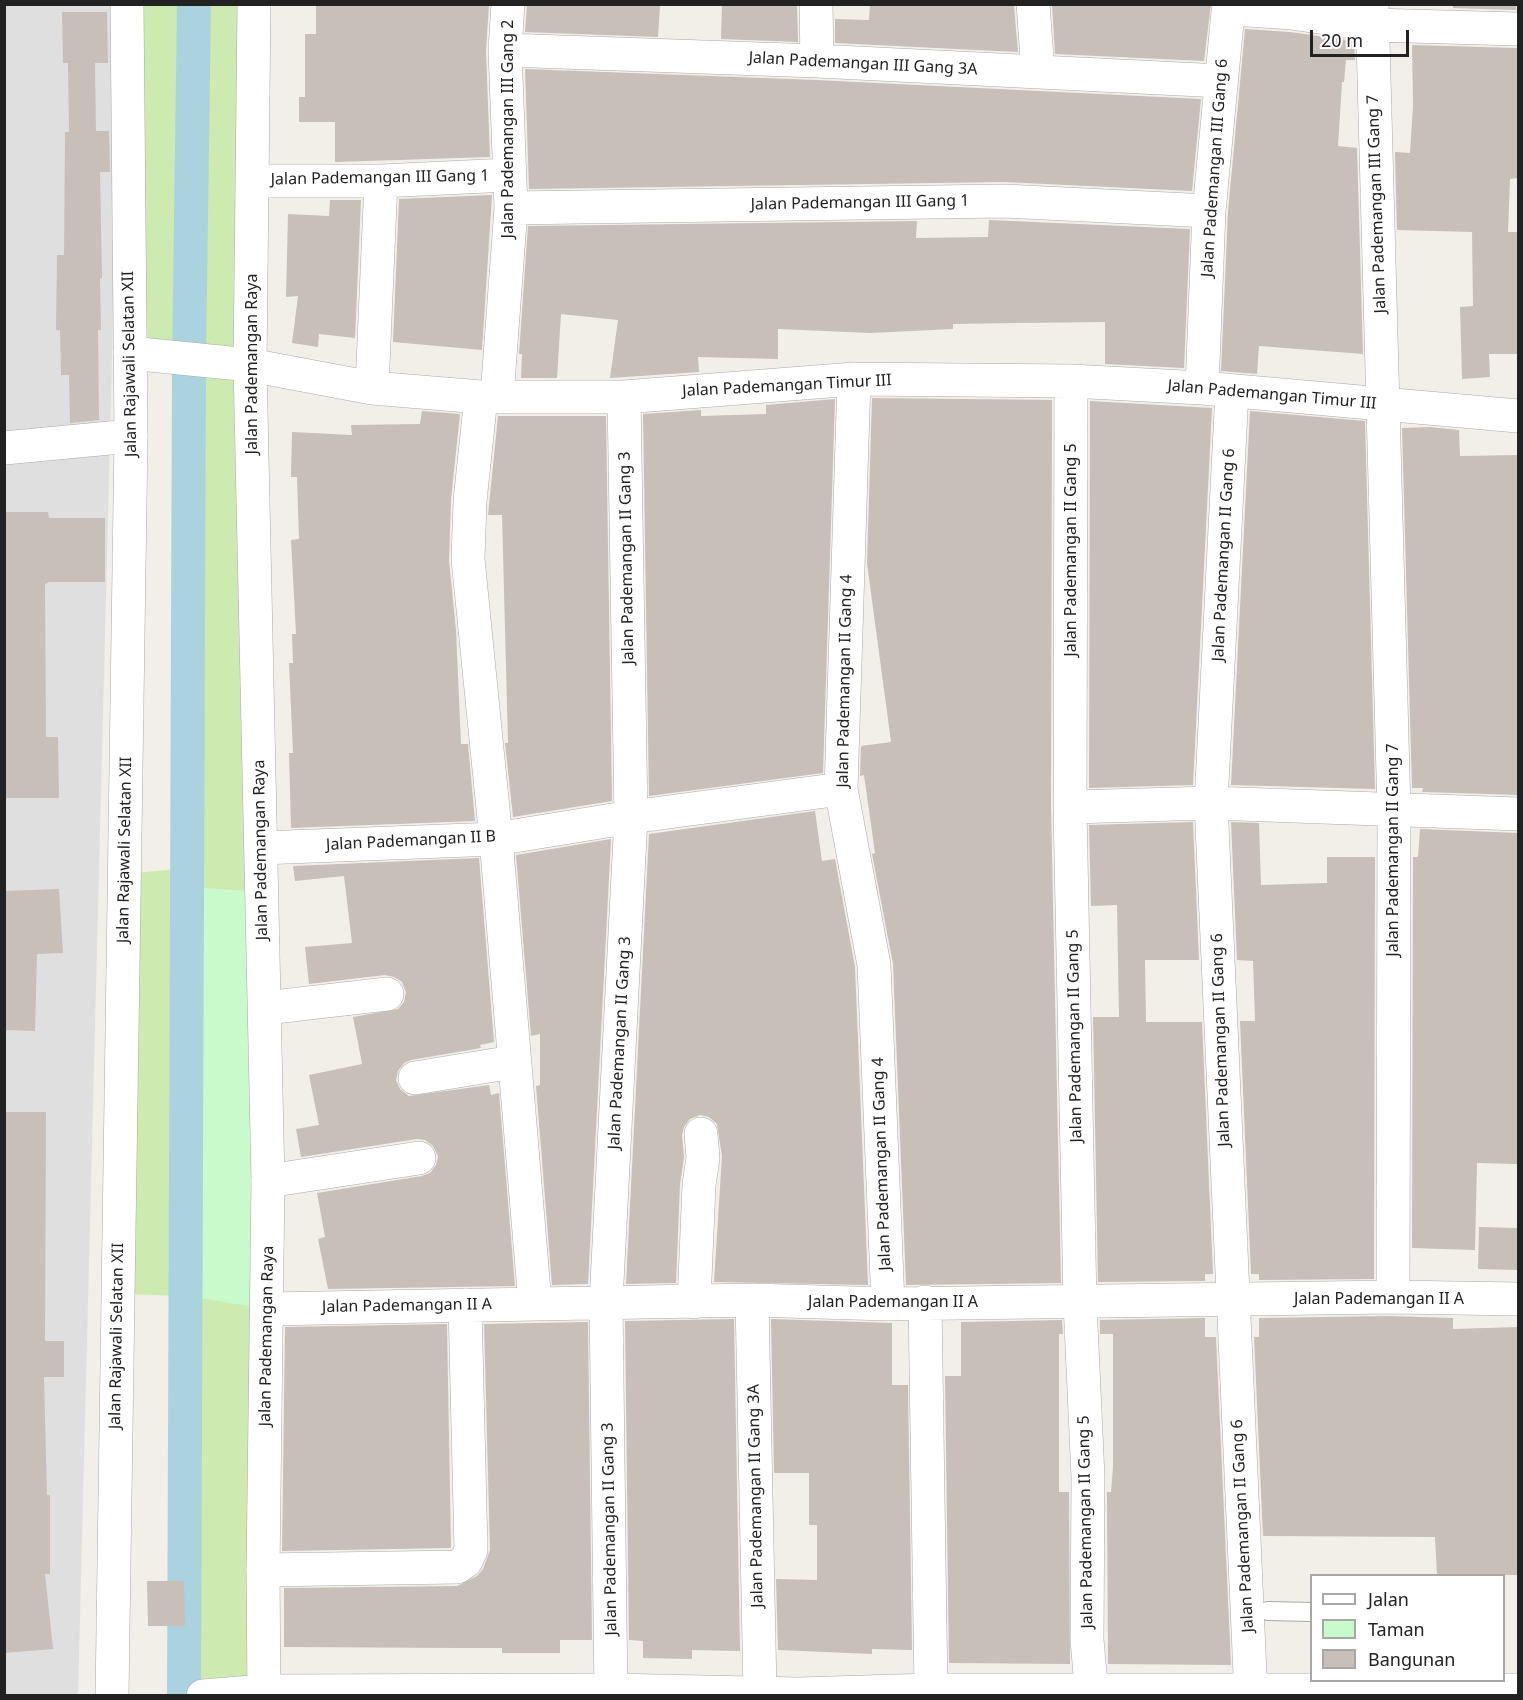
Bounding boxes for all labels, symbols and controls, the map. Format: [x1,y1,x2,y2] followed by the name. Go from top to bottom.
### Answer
[1313,18,1412,56] scale bar
[498,20,518,238] street label: Jalan Pademangan III Gang 2
[1321,28,1363,52] text: 20 m
[748,48,978,80] street label: Jalan Pademangan III Gang 3A
[1198,58,1232,278] street label: Jalan Pademangan III Gang 6
[1364,94,1390,314] street label: Jalan Pademangan III Gang 7
[270,166,490,190] street label: Jalan Pademangan III Gang 1
[750,191,970,215] street label: Jalan Pademangan III Gang 1
[119,271,141,457] street label: Jalan Rajawali Selatan XII
[242,274,262,454] street label: Jalan Pademangan Raya
[682,371,892,401] street label: Jalan Pademangan Timur III
[1167,376,1377,414] street label: Jalan Pademangan Timur III
[1061,443,1081,657] street label: Jalan Pademangan II Gang 5
[1209,448,1239,662] street label: Jalan Pademangan II Gang 6
[616,451,638,665] street label: Jalan Pademangan II Gang 3
[834,574,856,788] street label: Jalan Pademangan II Gang 4
[1383,743,1403,957] street label: Jalan Pademangan II Gang 7
[114,757,136,943] street label: Jalan Rajawali Selatan XII
[250,759,272,941] street label: Jalan Pademangan Raya
[326,827,496,855] street label: Jalan Pademangan II B
[1064,929,1086,1143] street label: Jalan Pademangan II Gang 5
[1208,933,1234,1147] street label: Jalan Pademangan II Gang 6
[605,936,635,1150] street label: Jalan Pademangan II Gang 3
[869,1057,895,1271] street label: Jalan Pademangan II Gang 4
[106,1243,128,1429] street label: Jalan Rajawali Selatan XII
[256,1245,278,1427] street label: Jalan Pademangan Raya
[1294,1289,1464,1309] street label: Jalan Pademangan II A
[808,1292,978,1312] street label: Jalan Pademangan II A
[322,1295,492,1317] street label: Jalan Pademangan II A
[744,1384,768,1608] street label: Jalan Pademangan II Gang 3A
[1075,1415,1097,1629] street label: Jalan Pademangan II Gang 5
[1228,1419,1258,1633] street label: Jalan Pademangan II Gang 6
[599,1422,621,1636] street label: Jalan Pademangan II Gang 3
[1310,1574,1505,1682] legend
[1368,1587,1409,1611] text: Jalan
[1368,1617,1425,1641] text: Taman
[1368,1647,1455,1671] text: Bangunan

